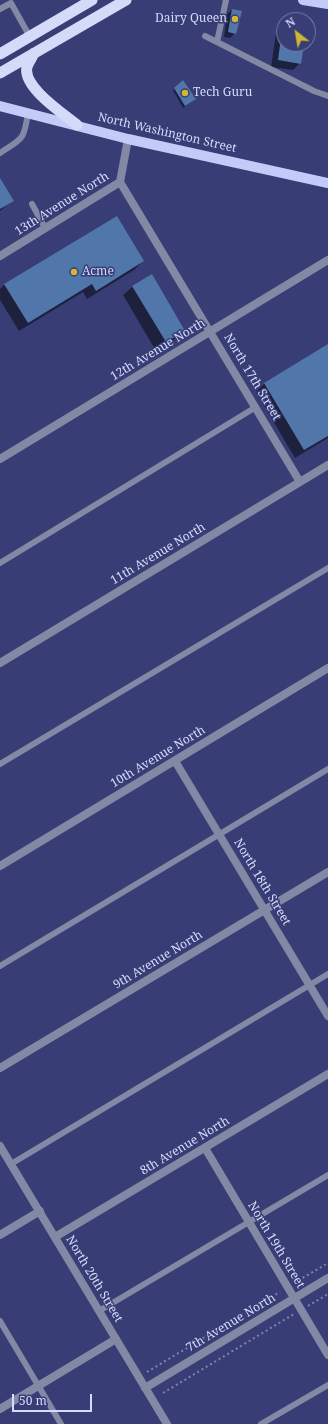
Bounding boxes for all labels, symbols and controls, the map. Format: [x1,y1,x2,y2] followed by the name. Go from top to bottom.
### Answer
[155,12,227,26] place label: Dairy Queen
[276,12,316,52] north arrow
[282,13,298,31] text: N
[230,14,240,24] marker: Dairy Queen
[193,86,252,100] place label: Tech Guru
[180,88,190,98] marker: Tech Guru
[96,110,238,156] street label: North Washington Street
[12,169,112,239] street label: 13th Avenue North
[82,265,114,279] place label: Acme
[69,267,79,277] marker: Acme
[108,316,208,384] street label: 12th Avenue North
[220,331,284,423] street label: North 17th Street
[108,520,208,588] street label: 11th Avenue North
[108,723,208,791] street label: 10th Avenue North
[230,836,294,928] street label: North 18th Street
[111,928,205,992] street label: 9th Avenue North
[138,1114,232,1178] street label: 8th Avenue North
[244,1199,308,1291] street label: North 19th Street
[62,1233,126,1325] street label: North 20th Street
[184,1291,278,1355] street label: 7th Avenue North
[14,1386,94,1412] scale bar
[19,1392,47,1409] text: 50 m

